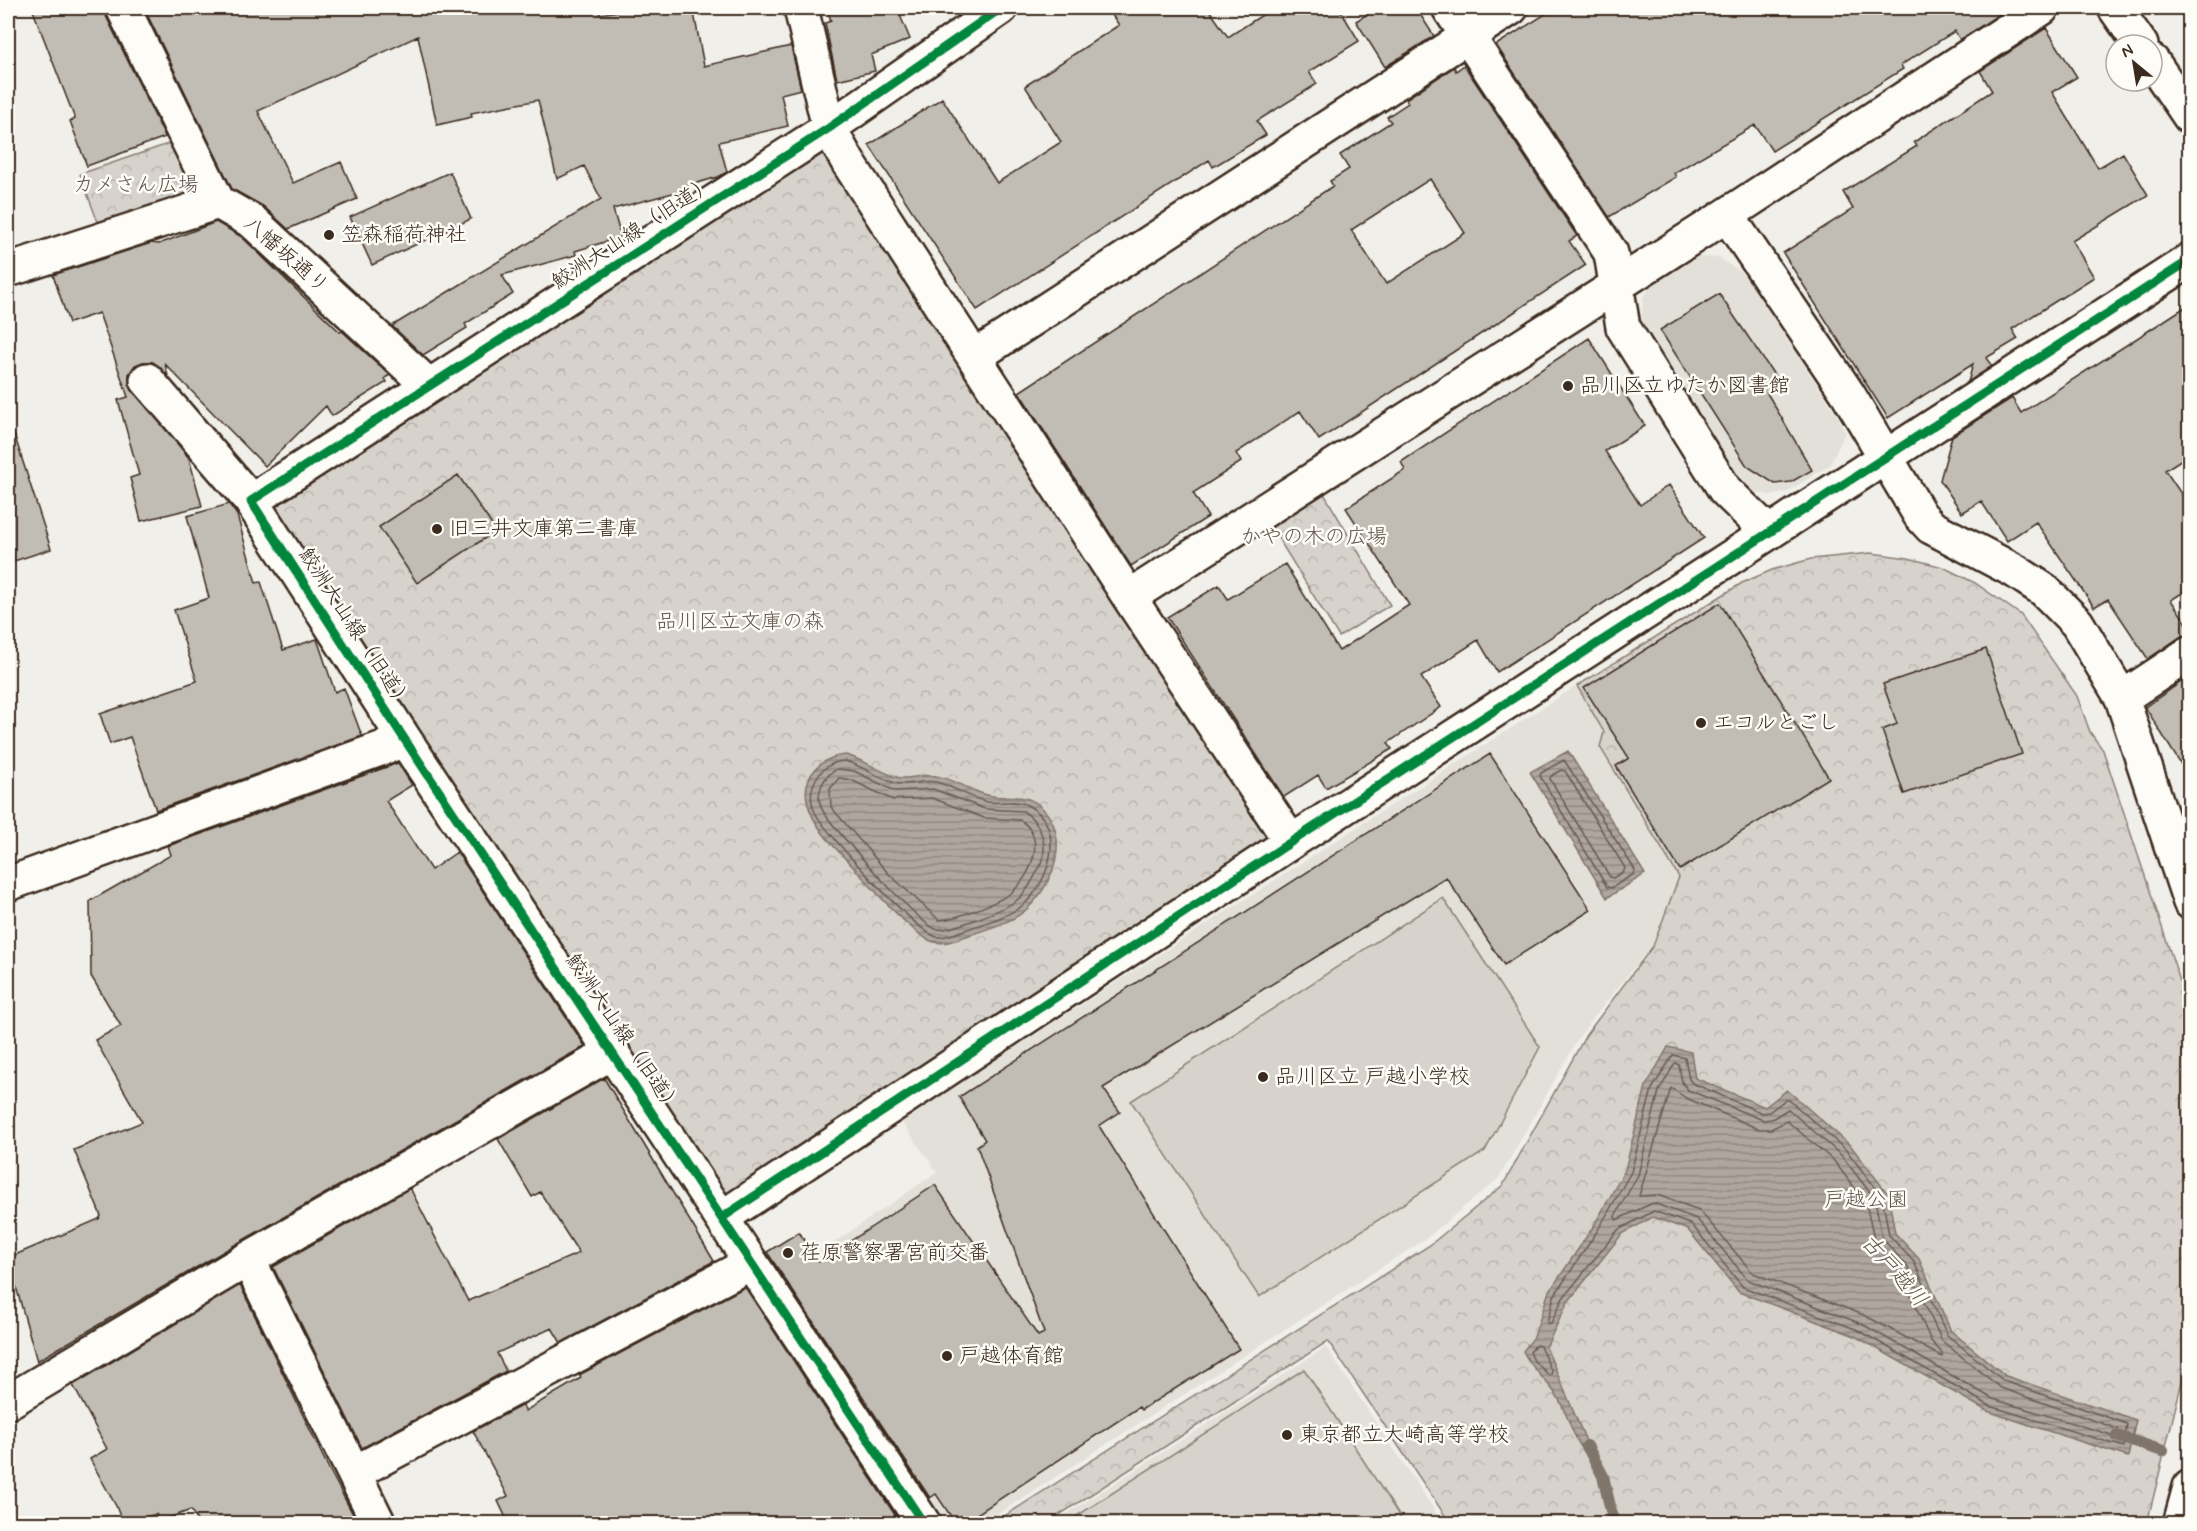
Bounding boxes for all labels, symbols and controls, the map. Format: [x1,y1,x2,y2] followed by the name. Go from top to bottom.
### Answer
[2104,33,2164,93] north arrow
[2117,40,2137,63] text: N
[546,170,720,296] street label: 鮫洲大山線（旧道）
[73,171,199,199] park label: カメさん広場
[237,210,335,300] street label: 八幡坂通り
[341,221,467,249] place label: 笠森稲荷神社
[322,228,336,242] marker: 笠森稲荷神社
[1580,372,1790,400] place label: 品川区立ゆたか図書館
[1561,379,1575,393] marker: 品川区立ゆたか図書館
[449,515,638,543] place label: 旧三井文庫第二書庫
[430,522,444,536] marker: 旧三井文庫第二書庫
[1241,523,1388,551] park label: かやの木の広場
[292,542,418,716] street label: 鮫洲大山線（旧道）
[656,608,824,636] park label: 品川区立文庫の森
[1713,709,1839,737] place label: エコルとごし
[1694,716,1708,730] marker: エコルとごし
[559,948,687,1120] street label: 鮫洲大山線（旧道）
[1275,1063,1470,1091] place label: 品川区立 戸越小学校
[1256,1070,1270,1084] marker: 品川区立 戸越小学校
[1824,1186,1908,1214] park label: 戸越公園
[1855,1229,1933,1313] water label: 古戸越川
[800,1239,989,1267] place label: 荏原警察署宮前交番
[781,1246,795,1260] marker: 荏原警察署宮前交番
[959,1342,1064,1370] place label: 戸越体育館
[940,1349,954,1363] marker: 戸越体育館
[1299,1421,1509,1449] place label: 東京都立大崎高等学校
[1280,1428,1294,1442] marker: 東京都立大崎高等学校

